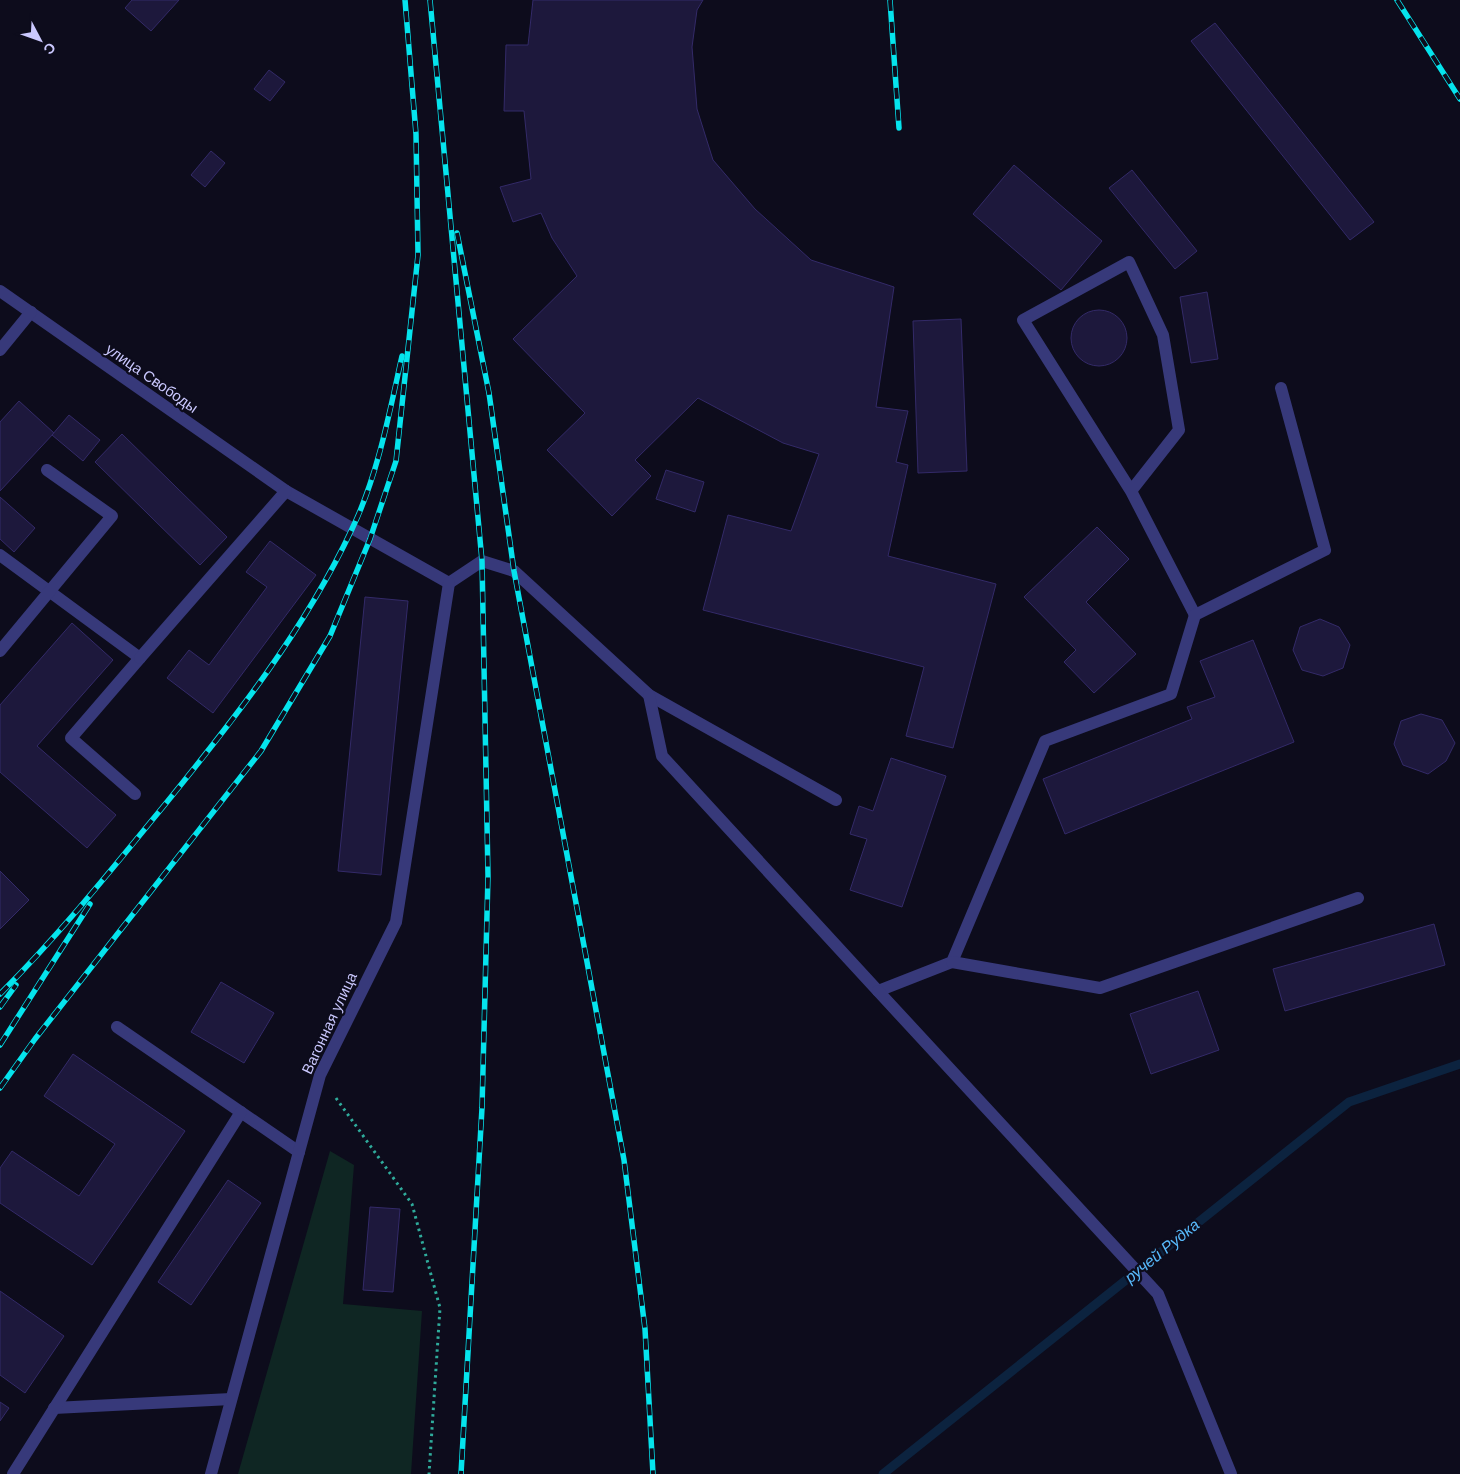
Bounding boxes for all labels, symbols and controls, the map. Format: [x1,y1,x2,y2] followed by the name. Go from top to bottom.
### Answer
[15,15,65,65] north arrow
[40,39,59,58] text: С
[103,340,201,416] street label: улица Свободы
[298,969,360,1077] street label: Вагонная улица
[1121,1216,1203,1287] water label: ручей Рудка

